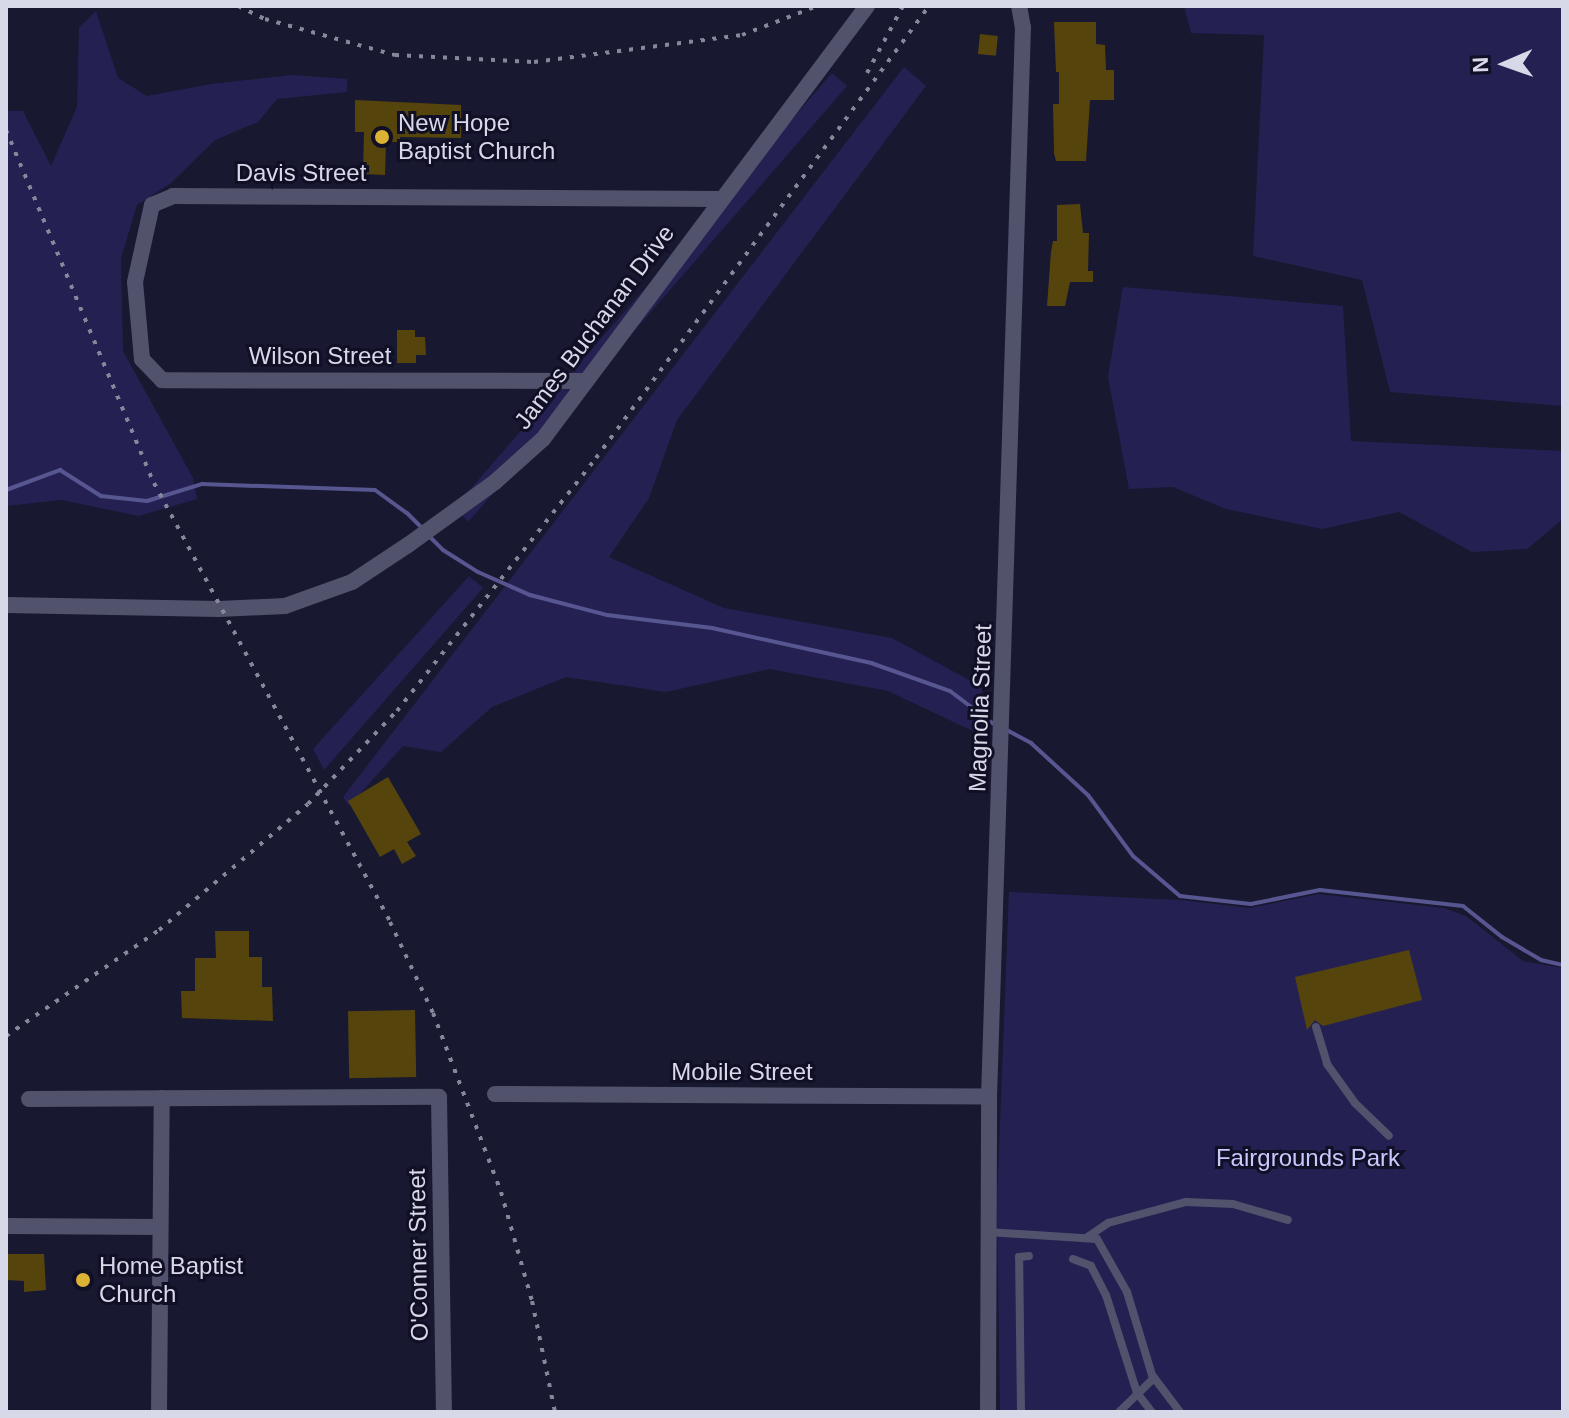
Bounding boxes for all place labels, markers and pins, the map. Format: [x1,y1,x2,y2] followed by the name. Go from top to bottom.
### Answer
[398,109,555,165] place label: New Hope Baptist Church
[373,128,391,146] marker: New Hope Baptist Church
[99,1252,243,1308] place label: Home Baptist Church
[74,1271,92,1289] marker: Home Baptist Church

